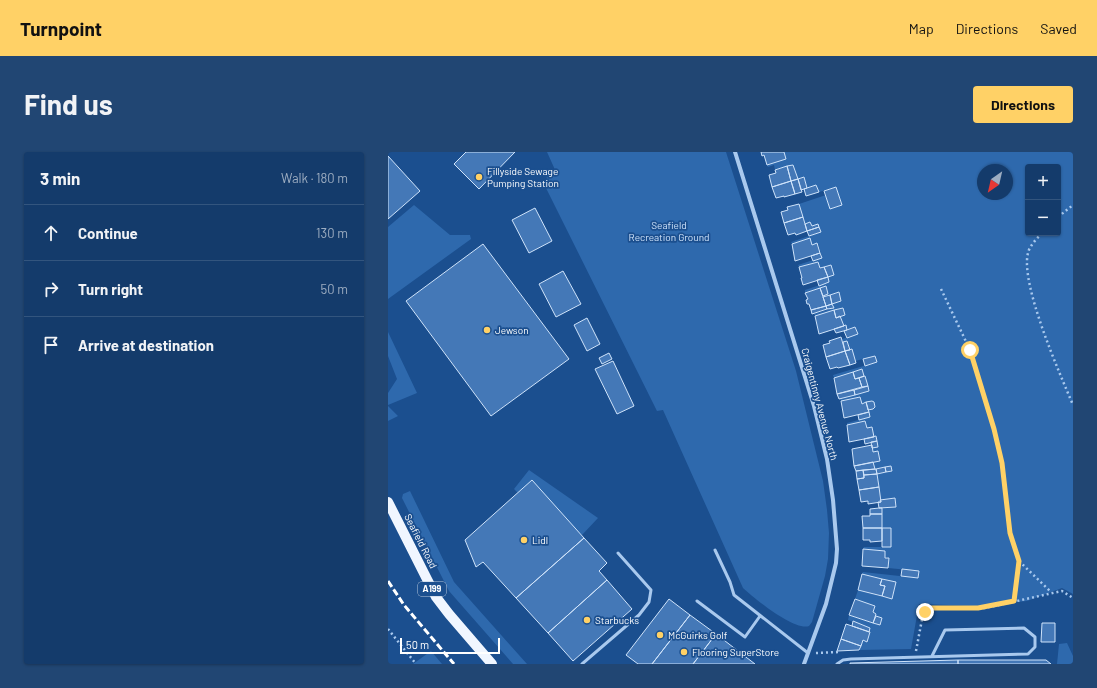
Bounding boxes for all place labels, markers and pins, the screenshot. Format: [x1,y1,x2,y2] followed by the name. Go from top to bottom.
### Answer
[487,165,559,189] place label: Fillyside Sewage Pumping Station
[474,172,484,182] marker: Fillyside Sewage Pumping Station
[495,324,529,336] place label: Jewson
[482,325,492,335] marker: Jewson
[532,534,548,546] place label: Lidl
[519,535,529,545] marker: Lidl
[595,614,639,626] place label: Starbucks
[582,615,592,625] marker: Starbucks
[668,629,728,641] place label: McGuirks Golf
[655,630,665,640] marker: McGuirks Golf
[692,646,779,658] place label: Flooring SuperStore
[679,647,689,657] marker: Flooring SuperStore

